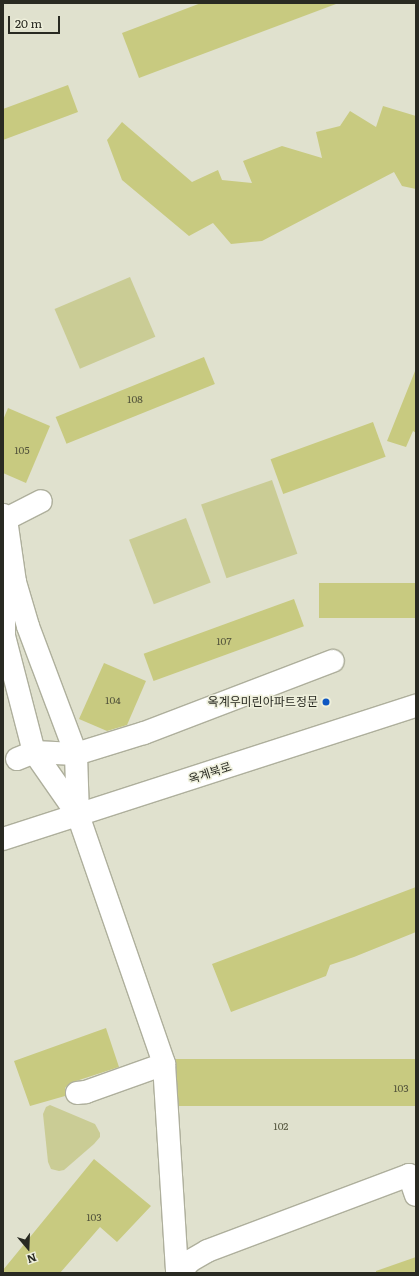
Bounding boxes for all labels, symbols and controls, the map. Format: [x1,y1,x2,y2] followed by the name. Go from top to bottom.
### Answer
[10,8,62,34] scale bar
[15,14,42,32] text: 20 m
[127,393,143,405] house number: 108
[15,444,29,456] house number: 105
[217,635,231,647] house number: 107
[105,694,121,706] house number: 104
[208,695,318,709] place label: 옥계우미린아파트정문
[321,697,331,707] marker: 옥계우미린아파트정문
[187,759,233,787] street label: 옥계북로
[393,1082,409,1094] house number: 103
[274,1120,288,1132] house number: 102
[86,1211,102,1223] house number: 103
[8,1228,48,1268] north arrow
[25,1250,39,1268] text: N

